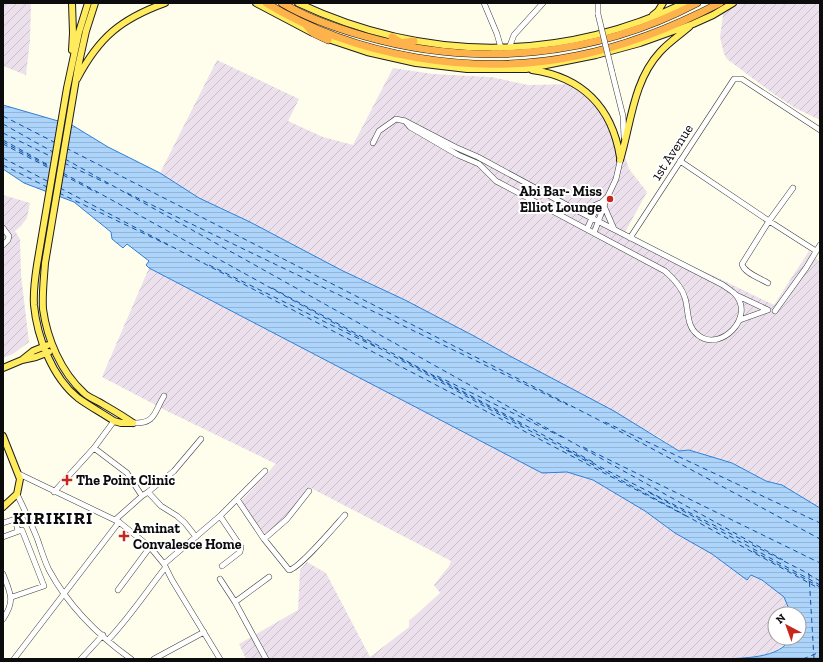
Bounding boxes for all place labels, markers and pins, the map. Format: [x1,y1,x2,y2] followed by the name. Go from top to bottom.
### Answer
[519,183,603,216] place label: Abi Bar- Miss Elliot Lounge
[605,194,615,204] marker: Abi Bar- Miss Elliot Lounge
[76,472,175,489] place label: The Point Clinic
[61,474,73,486] marker: The Point Clinic
[133,520,242,553] place label: Aminat Convalesce Home
[118,530,130,542] marker: Aminat Convalesce Home

